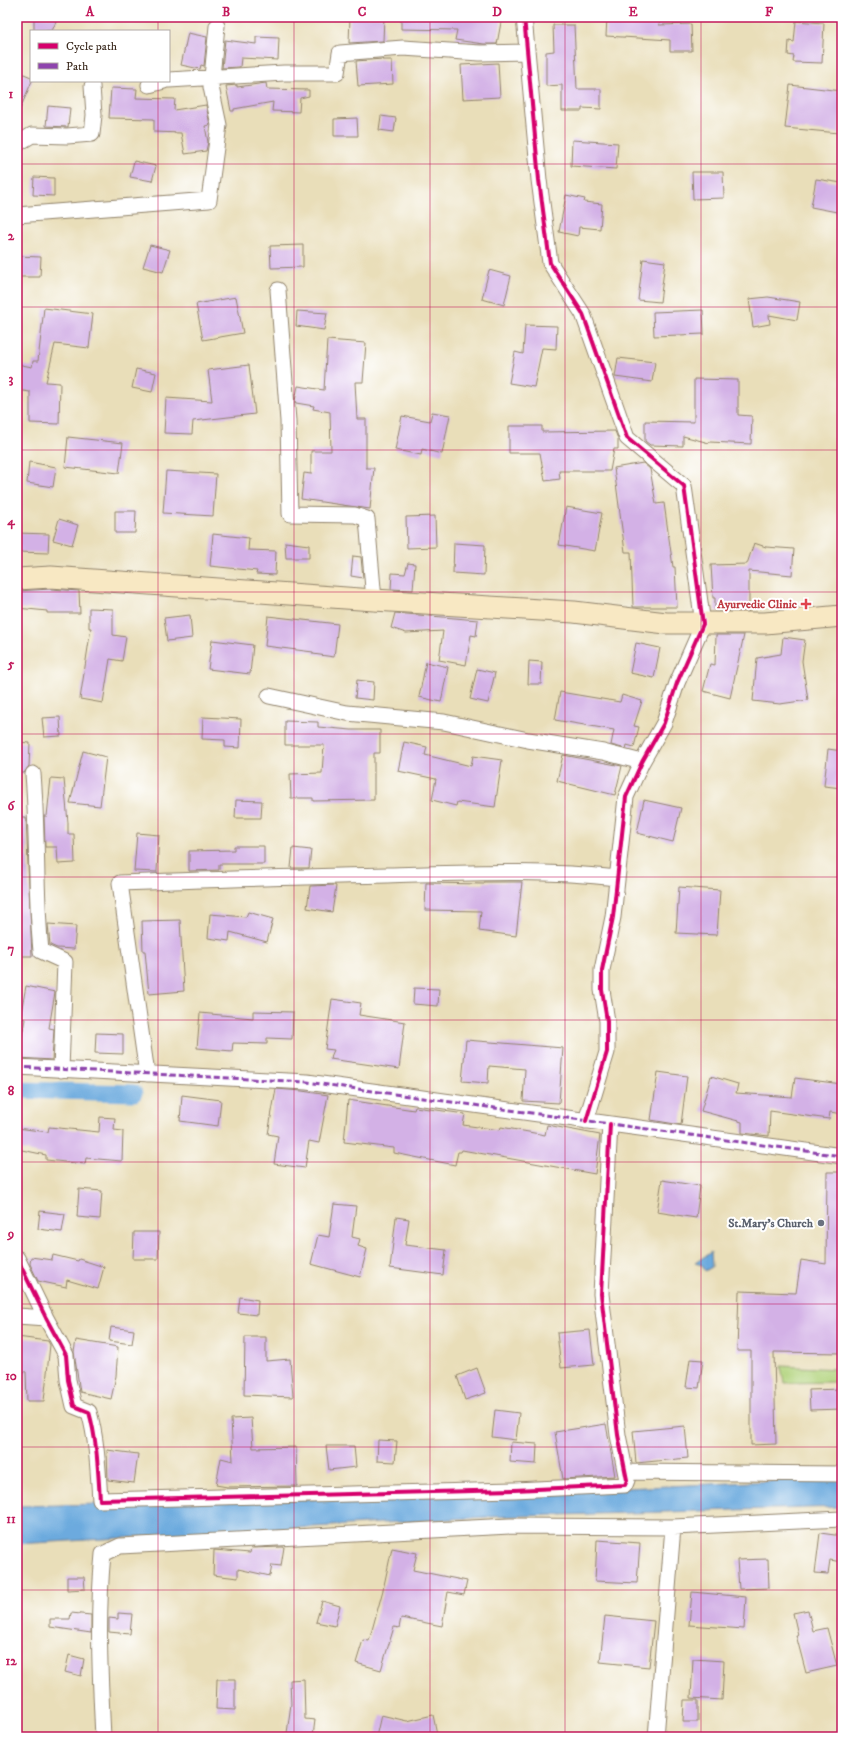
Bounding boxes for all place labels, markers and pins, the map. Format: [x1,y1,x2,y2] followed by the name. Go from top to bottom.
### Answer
[716,597,798,612] place label: Ayurvedic Clinic
[800,598,812,610] marker: Ayurvedic Clinic
[728,1216,814,1231] place label: St.Mary's Church
[816,1218,826,1228] marker: St.Mary's Church

